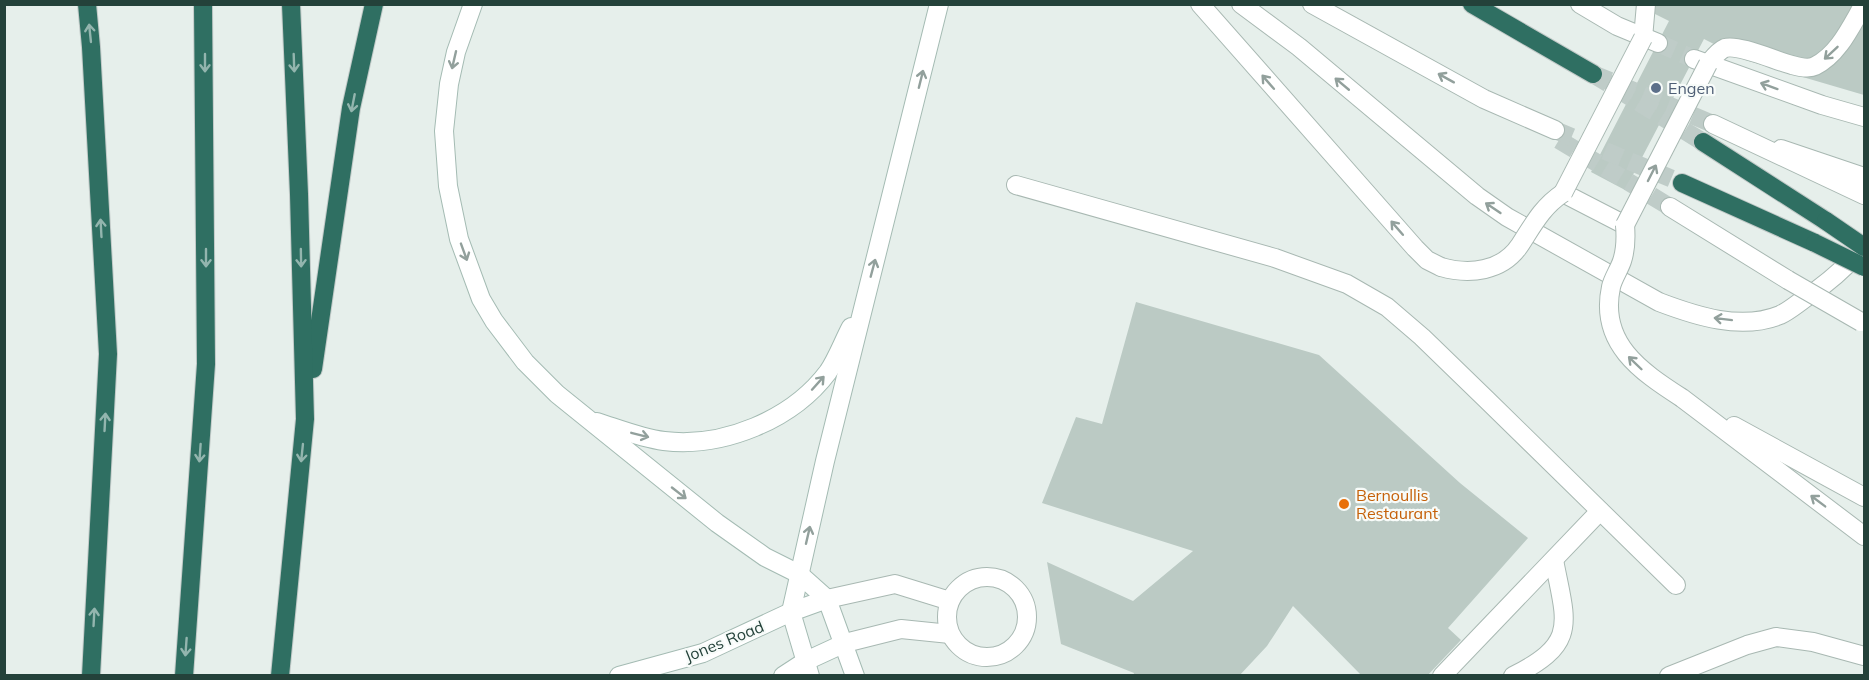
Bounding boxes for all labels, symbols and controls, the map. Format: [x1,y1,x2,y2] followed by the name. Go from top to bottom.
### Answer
[84,24,95,43] one-way arrow
[1824,46,1839,60] one-way arrow
[448,50,460,69] one-way arrow
[199,52,210,72] one-way arrow
[288,52,299,72] one-way arrow
[916,69,928,88] one-way arrow
[1438,72,1455,84] one-way arrow
[1261,75,1275,90] one-way arrow
[1335,77,1350,91] one-way arrow
[1668,78,1715,98] place label: Engen
[1760,79,1779,90] one-way arrow
[1649,81,1663,95] marker: Engen
[347,92,358,112] one-way arrow
[1647,164,1659,182] one-way arrow
[1485,202,1502,214] one-way arrow
[96,218,107,238] one-way arrow
[1390,221,1404,236] one-way arrow
[459,242,470,261] one-way arrow
[200,247,212,267] one-way arrow
[295,247,307,267] one-way arrow
[868,258,880,277] one-way arrow
[1714,314,1734,325] one-way arrow
[1628,356,1643,370] one-way arrow
[811,376,825,391] one-way arrow
[99,413,110,433] one-way arrow
[630,430,649,442] one-way arrow
[194,442,205,462] one-way arrow
[296,442,307,462] one-way arrow
[1356,485,1439,523] place label: Bernoullis Restaurant
[671,486,687,499] one-way arrow
[1810,495,1826,507] one-way arrow
[1337,497,1351,511] marker: Bernoullis Restaurant
[803,526,815,545] one-way arrow
[89,608,100,628] one-way arrow
[681,616,767,666] street label: Jones Road
[180,637,191,657] one-way arrow

